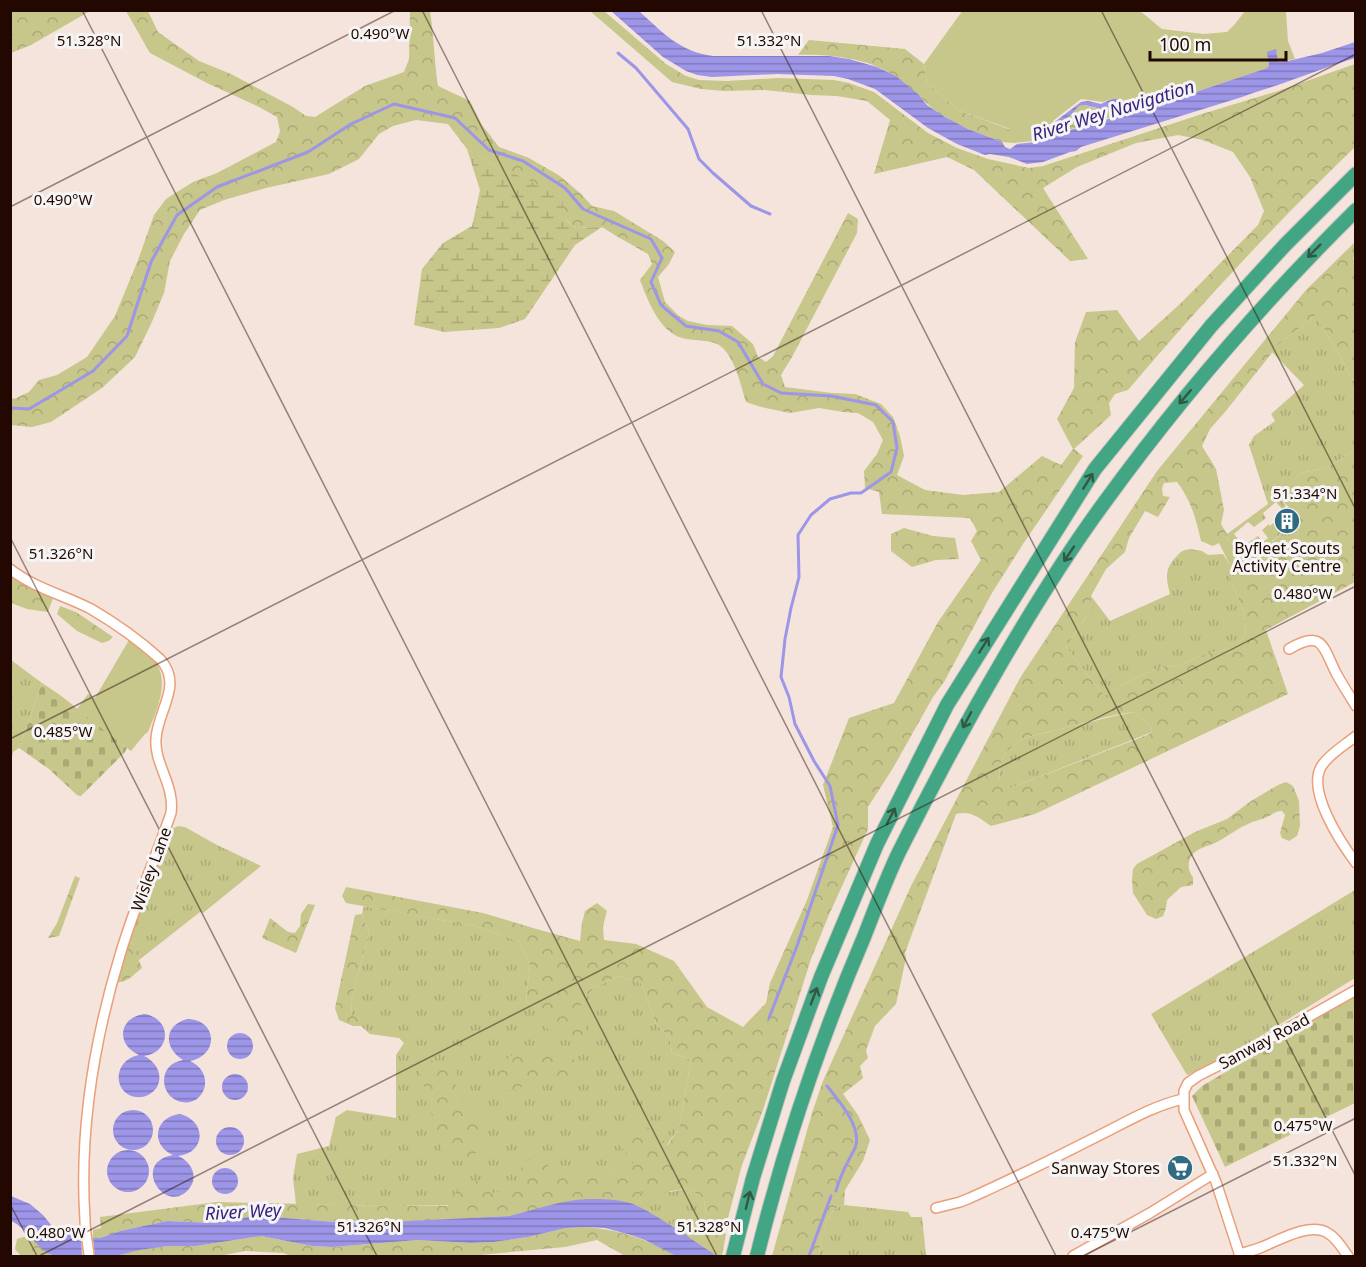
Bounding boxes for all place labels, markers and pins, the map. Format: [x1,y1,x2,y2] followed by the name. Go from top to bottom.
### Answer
[1272,506,1302,536] building icon: Byfleet Scouts Activity Centre
[1233,537,1341,577] place label: Byfleet Scouts Activity Centre
[1165,1153,1195,1183] supermarket icon: Sanway Stores
[1051,1157,1160,1179] place label: Sanway Stores

